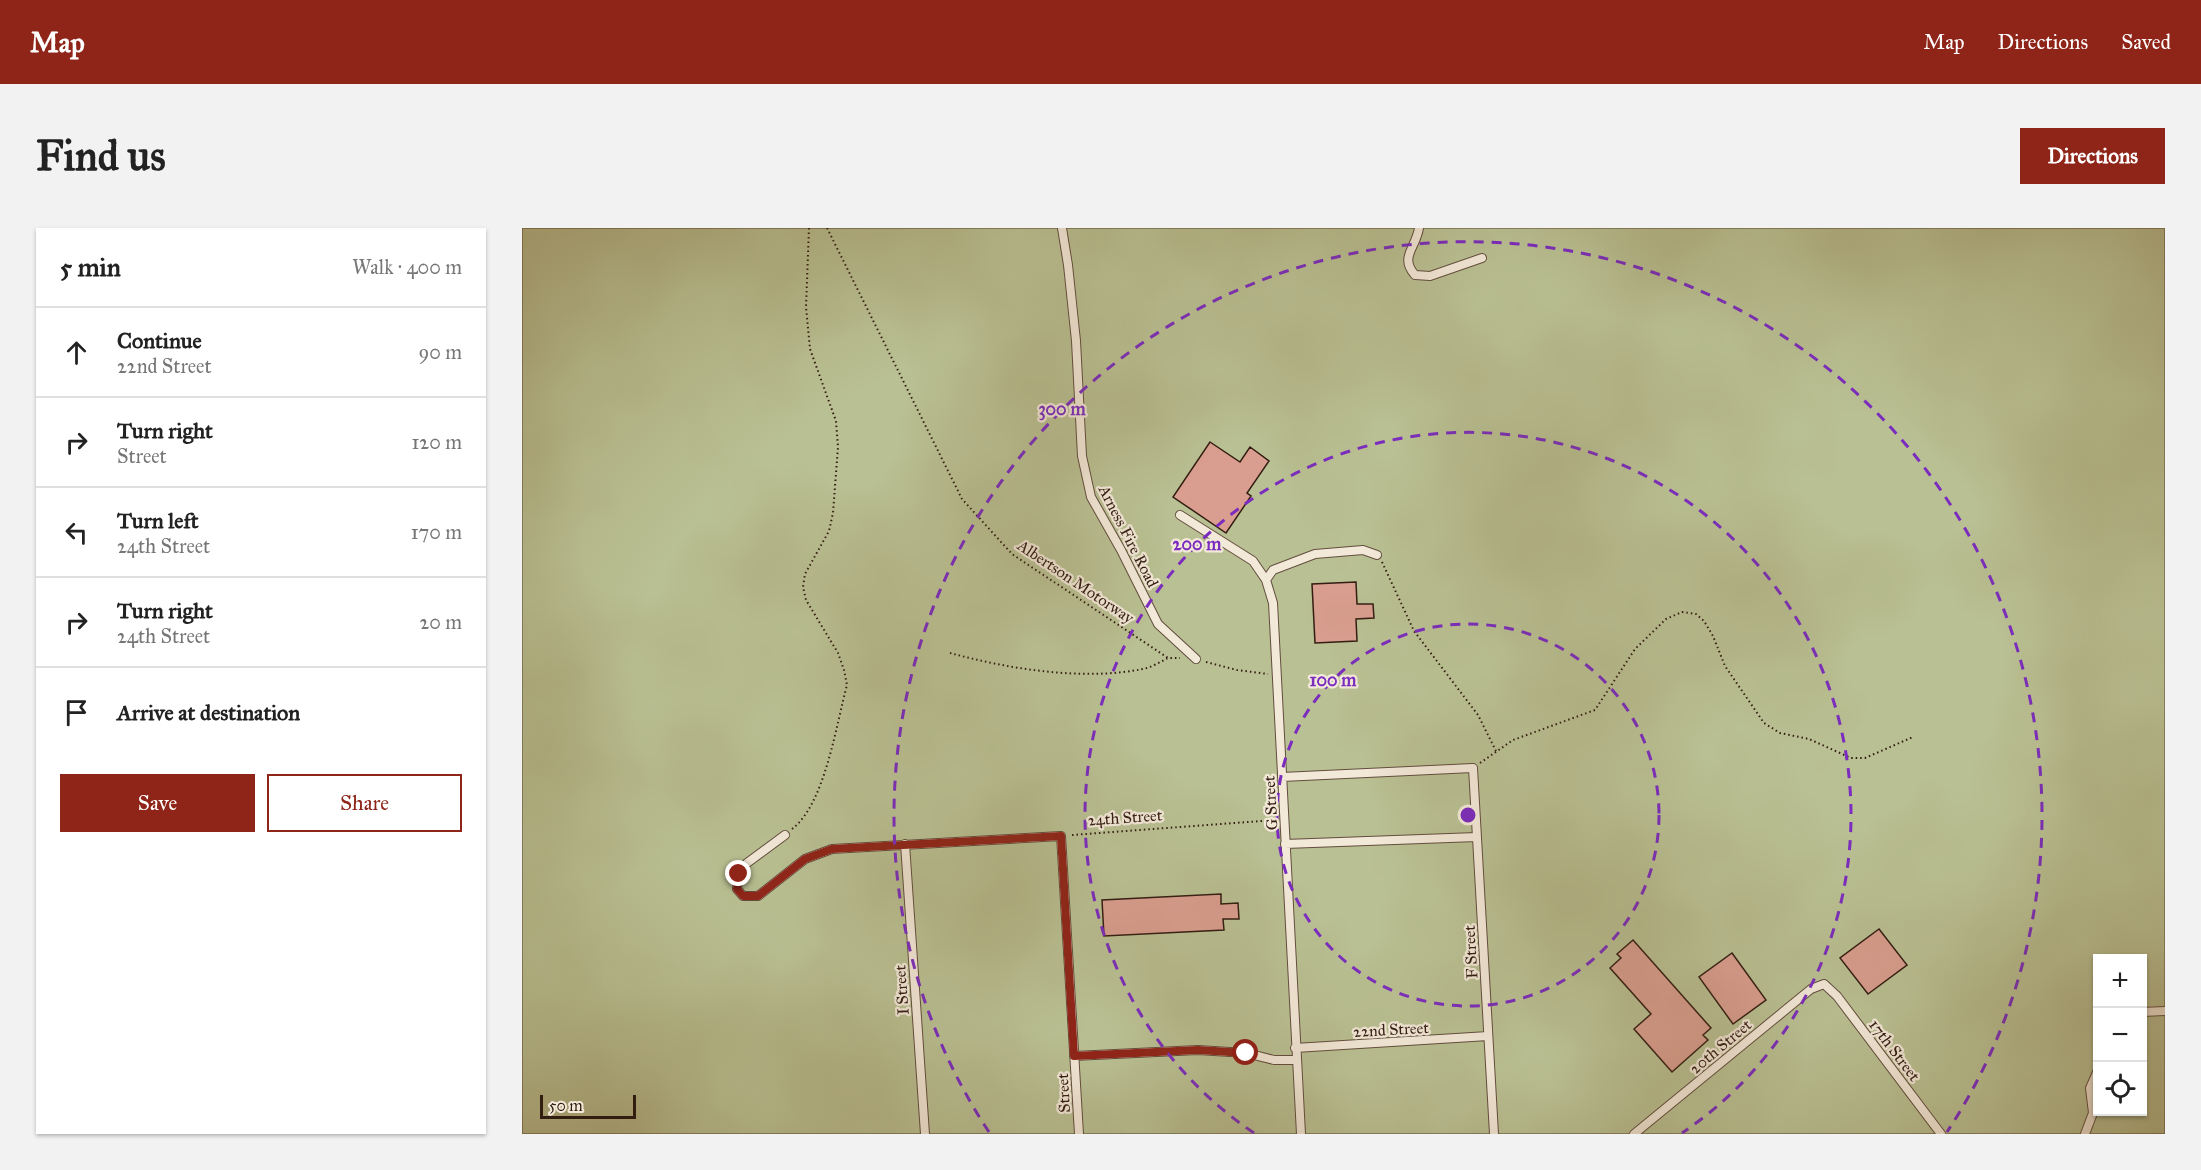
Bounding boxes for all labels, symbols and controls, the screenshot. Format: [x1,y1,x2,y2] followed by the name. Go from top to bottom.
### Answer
[30,25,85,60] text: Map
[1924,29,1965,55] text: Map
[1998,29,2088,55] text: Directions
[2121,29,2171,55] text: Saved
[2020,128,2165,184] button: Directions
[36,130,166,182] text: Find us
[60,251,121,283] text: 5 min
[352,255,462,279] text: Walk · 400 m
[117,327,202,354] text: Continue
[60,336,93,369] icon: ahead
[419,340,462,364] text: 90 m
[117,354,212,378] text: 22nd Street
[1038,398,1086,421] text: 300 m
[117,417,213,444] text: Turn right
[60,426,93,459] icon: right
[411,430,462,454] text: 120 m
[117,444,167,468] text: Street
[1094,481,1162,591] street label: Arness Fire Road
[117,507,199,534] text: Turn left
[60,516,93,549] icon: left
[411,520,462,544] text: 170 m
[1173,533,1222,555] text: 200 m
[117,534,210,558] text: 24th Street
[1013,535,1138,628] street label: Albertson Motorway
[117,597,213,624] text: Turn right
[60,606,93,639] icon: right
[419,610,462,634] text: 20 m
[117,624,210,648] text: 24th Street
[1310,669,1357,691] text: 100 m
[60,696,93,729] icon: arrive
[117,699,300,726] text: Arrive at destination
[60,774,255,832] button: Save
[267,774,462,832] button: Share
[1260,775,1281,831] street label: G Street
[1087,805,1163,830] street label: 24th Street
[1458,805,1478,825] centre of rings
[725,860,751,886] route end
[1460,924,1481,979] street label: F Street
[2093,954,2147,1116] map controls
[2093,954,2147,1008] button: +
[890,964,913,1016] street label: I Street
[2093,1008,2147,1062] button: −
[1686,1015,1755,1078] street label: 20th Street
[1865,1016,1924,1085] street label: 17th Street
[1353,1018,1430,1041] street label: 22nd Street
[1232,1039,1258,1065] route start
[2093,1062,2147,1116] button: locate
[1053,1072,1074,1113] street label: Street
[540,1092,636,1120] scale bar
[549,1096,583,1115] text: 50 m

